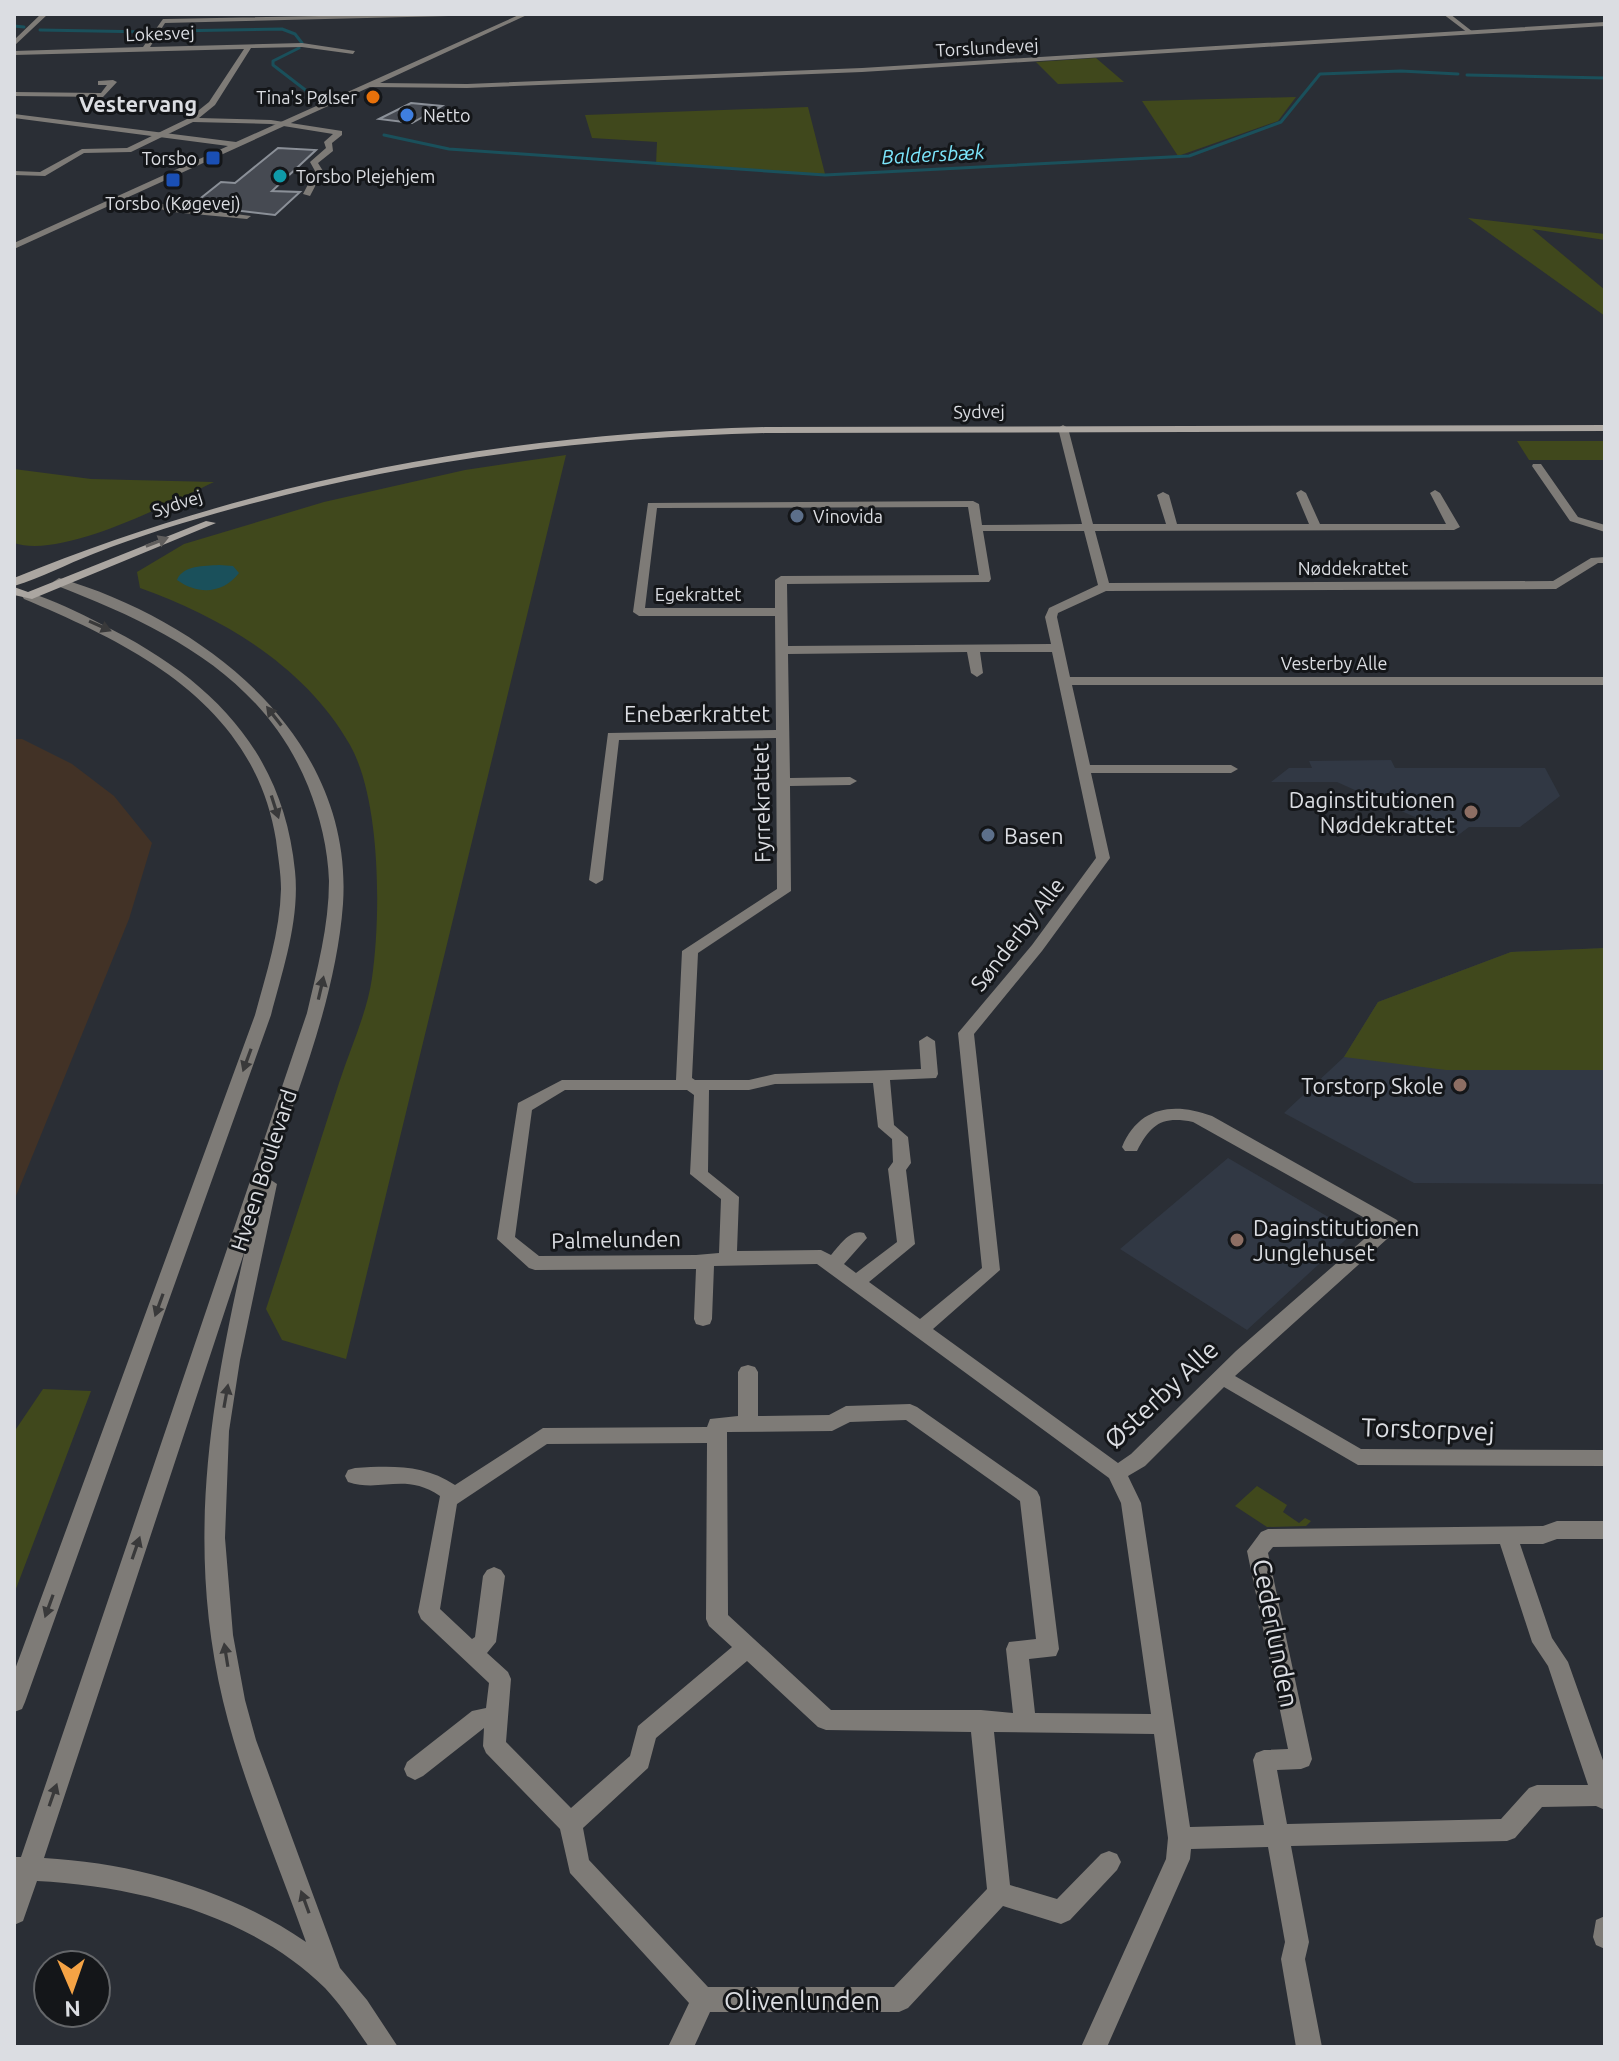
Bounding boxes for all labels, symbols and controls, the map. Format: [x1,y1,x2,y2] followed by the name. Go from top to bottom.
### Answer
[125,22,195,44] street label: Lokesvej
[935,34,1039,60] street label: Torslundevej
[256,87,357,107] place label: Tina's Pølser
[364,88,382,106] marker: Tina's Pølser
[79,91,197,116] district label: Vestervang
[423,105,470,125] place label: Netto
[398,106,416,124] marker: Netto
[881,140,986,168] water label: Baldersbæk
[142,148,197,168] place label: Torsbo
[204,149,222,167] marker: Torsbo
[296,166,435,186] place label: Torsbo Plejehjem
[271,167,289,185] marker: Torsbo Plejehjem
[164,171,182,189] marker: Torsbo (Køgevej)
[105,193,241,214] place label: Torsbo (Køgevej)
[953,401,1005,421] street label: Sydvej
[149,486,205,520] street label: Sydvej
[813,506,883,526] place label: Vinovida
[788,507,806,525] marker: Vinovida
[145,536,169,548] one-way arrow
[1298,558,1408,578] street label: Nøddekrattet
[655,584,741,604] street label: Egekrattet
[88,619,112,632] one-way arrow
[1281,653,1387,673] street label: Vesterby Alle
[624,701,770,726] street label: Enebærkrattet
[266,706,283,726] one-way arrow
[747,743,775,863] street label: Fyrrekrattet
[1289,787,1455,837] place label: Daginstitutionen Nøddekrattet
[270,795,282,819] one-way arrow
[1462,803,1480,821] marker: Daginstitutionen Nøddekrattet
[1004,823,1064,848] place label: Basen
[979,826,997,844] marker: Basen
[965,872,1069,996] street label: Sønderby Alle
[315,975,328,1000] one-way arrow
[240,1048,253,1072] one-way arrow
[1301,1073,1444,1098] place label: Torstorp Skole
[1451,1076,1469,1094] marker: Torstorp Skole
[225,1086,301,1254] street label: Hveen Boulevard
[1253,1215,1419,1265] place label: Daginstitutionen Junglehuset
[551,1225,681,1253] street label: Palmelunden
[1228,1231,1246,1249] marker: Daginstitutionen Junglehuset
[152,1293,165,1317] one-way arrow
[1098,1334,1224,1454] street label: Østerby Alle
[220,1383,233,1408] one-way arrow
[1361,1412,1495,1446] street label: Torstorpvej
[131,1536,143,1560] one-way arrow
[1247,1556,1305,1710] street label: Cederlunden
[43,1594,55,1618] one-way arrow
[219,1642,232,1667] one-way arrow
[48,1782,60,1806] one-way arrow
[298,1890,311,1914] one-way arrow
[32,1949,112,2029] north arrow
[724,1986,880,2015] street label: Olivenlunden
[64,1997,81,2022] text: N

